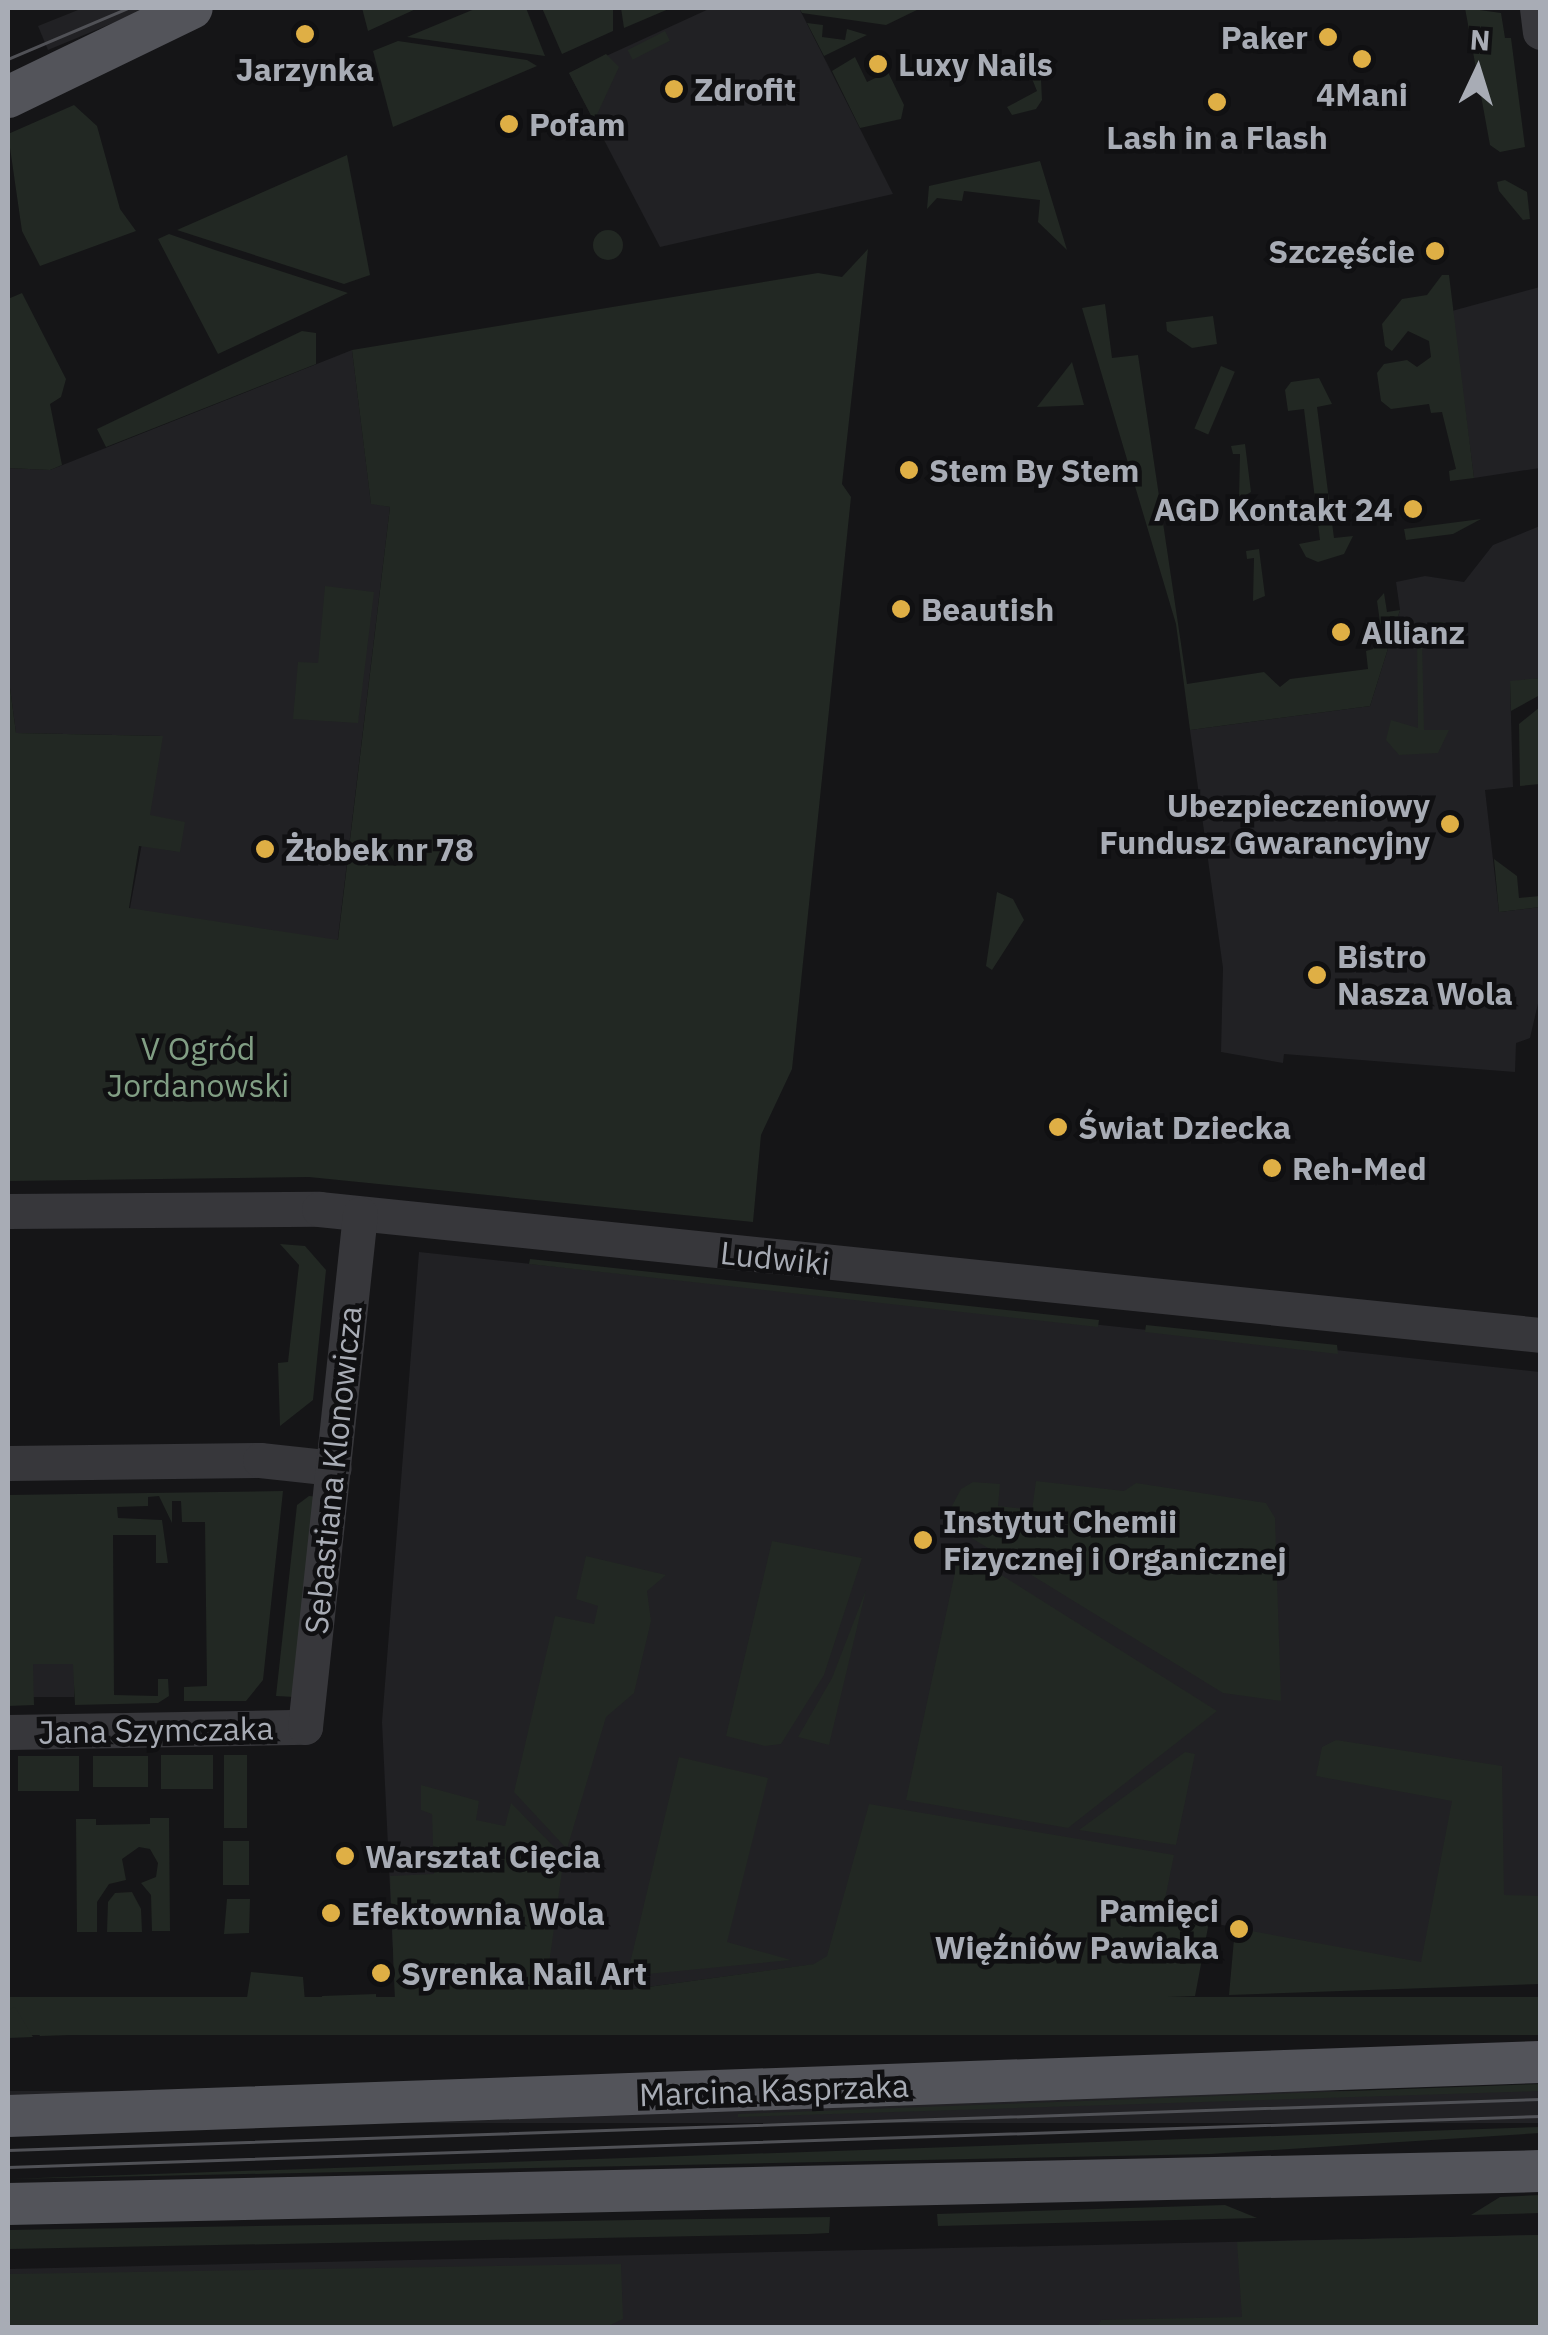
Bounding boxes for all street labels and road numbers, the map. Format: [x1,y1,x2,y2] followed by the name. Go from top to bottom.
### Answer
[718,1233,832,1283] street label: Ludwiki
[297,1304,369,1636] street label: Sebastiana Klonowicza
[38,1709,274,1751] street label: Jana Szymczaka
[638,2066,910,2114] street label: Marcina Kasprzaka

